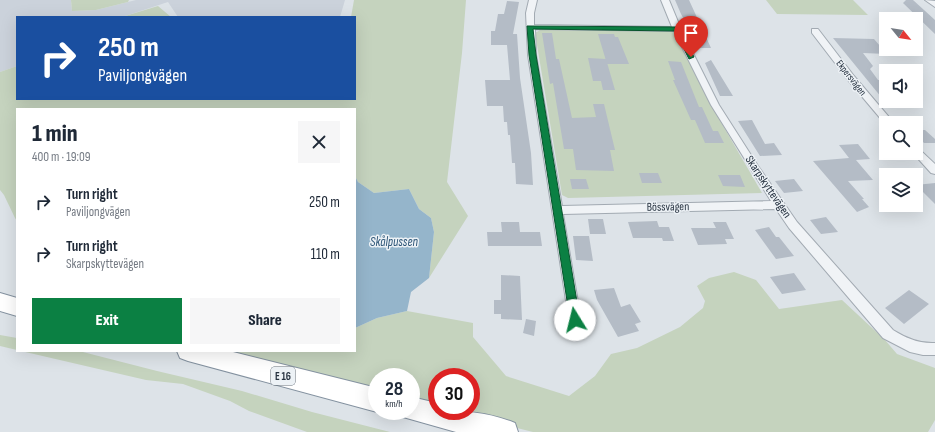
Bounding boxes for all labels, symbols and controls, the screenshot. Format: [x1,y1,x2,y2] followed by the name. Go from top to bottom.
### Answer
[879,12,923,56] north arrow
[879,12,923,212] map controls
[674,16,708,57] pin
[680,22,702,44] icon: arrive
[98,31,159,64] text: 250 m
[32,32,84,84] icon: right
[833,58,869,98] street label: Ekpersvägen
[879,64,923,108] button: sound
[98,65,187,86] text: Paviljongvägen
[879,116,923,160] button: search
[32,119,78,148] text: 1 min
[298,121,340,163] button: close
[32,149,90,165] text: 400 m · 19:09
[742,153,794,221] street label: Skarpskyttevägen
[879,168,923,212] button: layers
[66,185,118,204] text: Turn right
[32,191,54,213] icon: right
[309,193,340,212] text: 250 m
[647,199,689,215] street label: Bössvägen
[66,204,130,220] text: Paviljongvägen
[370,234,418,250] water label: Skålpussen
[66,237,118,256] text: Turn right
[32,243,54,265] icon: right
[311,245,340,264] text: 110 m
[66,256,144,272] text: Skarpskyttevägen
[32,298,182,344] button: Exit
[190,298,340,344] button: Share
[554,299,596,341] position arrow
[271,367,295,385] road number: E 16
[428,368,480,420] speed limit sign: 30
[385,377,403,401] text: 28
[385,398,403,410] text: km/h

